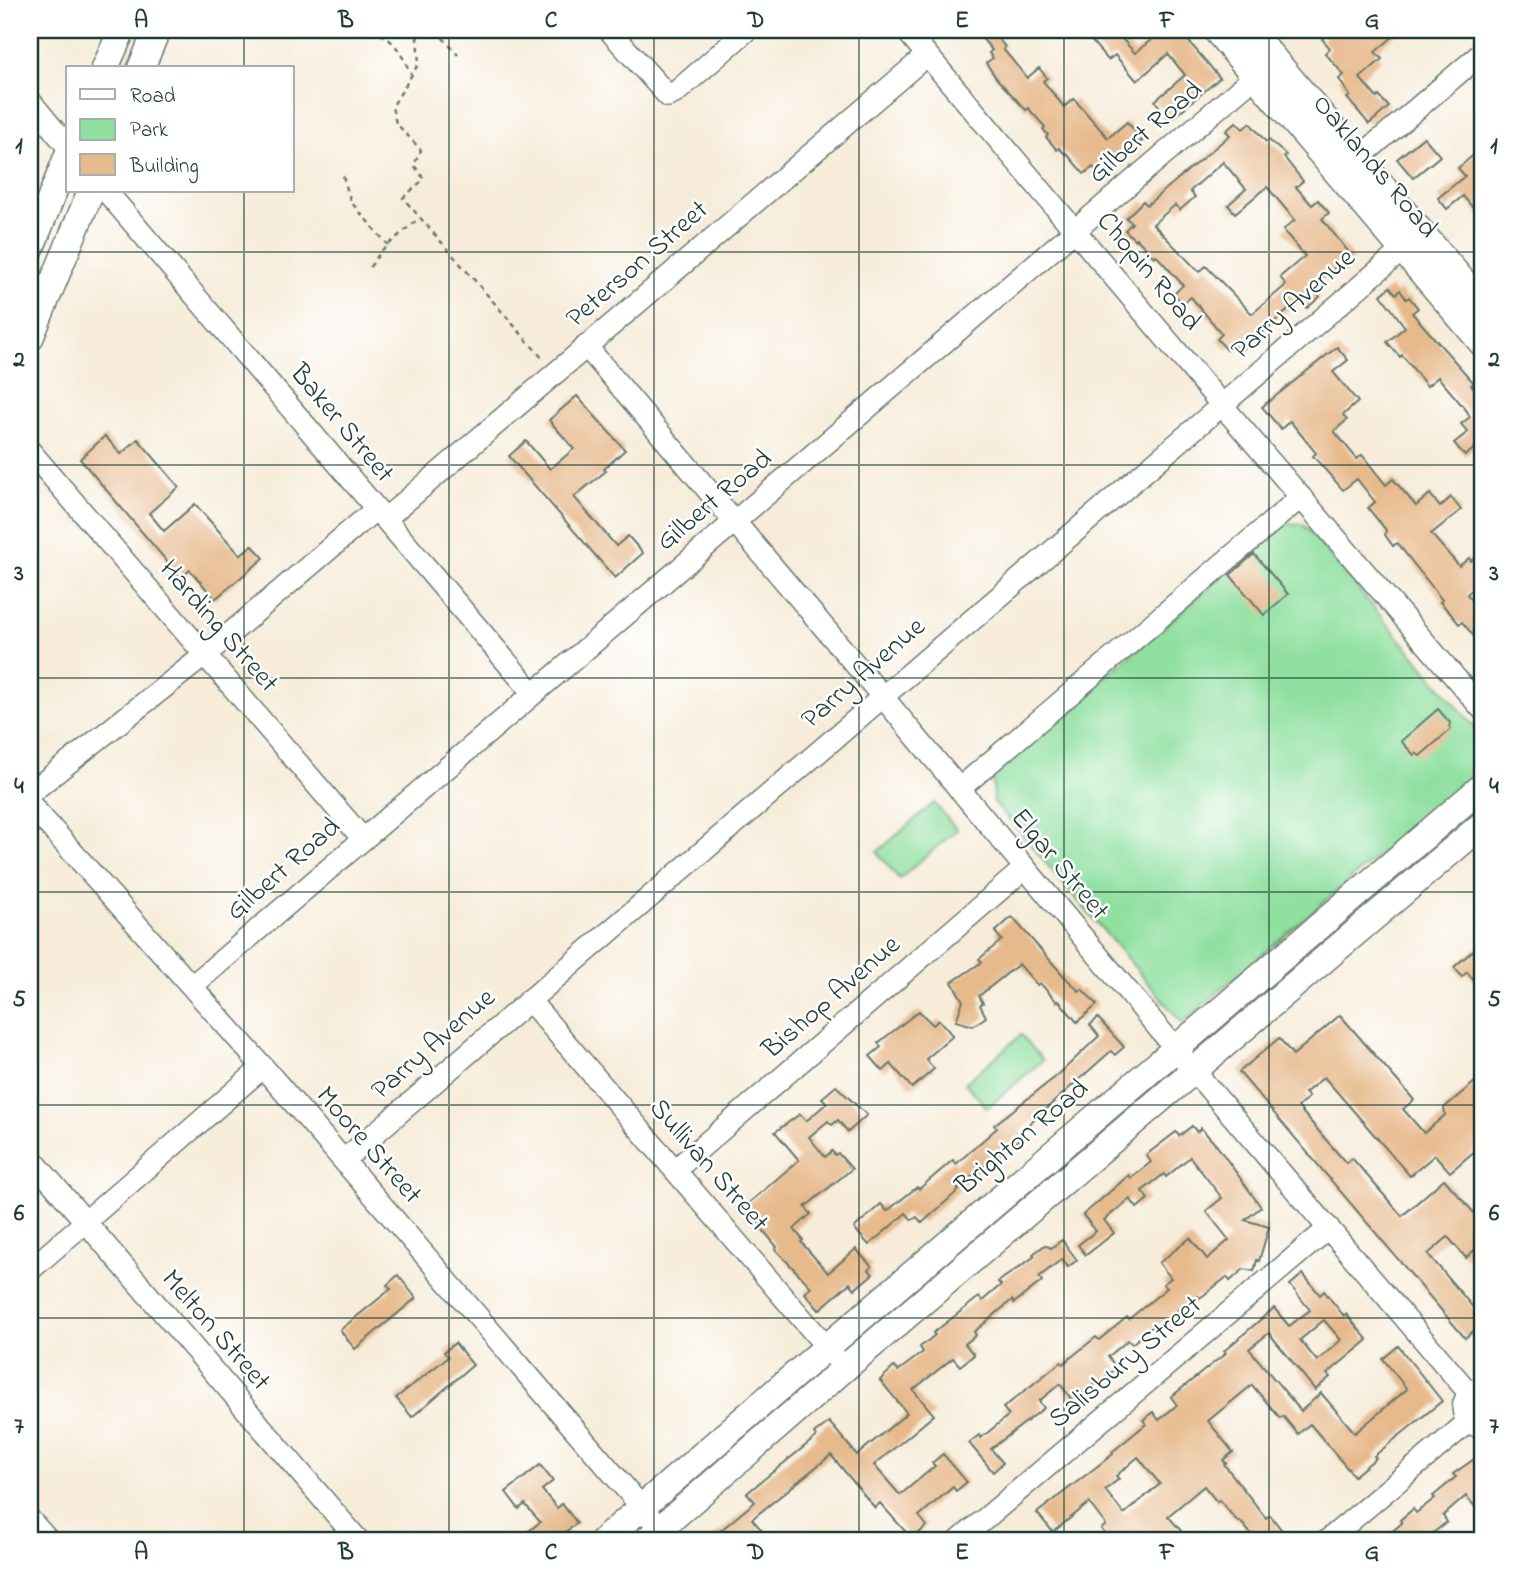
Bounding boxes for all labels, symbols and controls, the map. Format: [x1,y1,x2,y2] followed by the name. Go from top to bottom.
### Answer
[134,5,148,38] text: A
[337,5,354,38] text: B
[545,5,558,38] text: C
[747,5,764,38] text: D
[955,5,969,38] text: E
[1159,5,1175,38] text: F
[1365,5,1379,38] text: G
[66,66,294,192] legend
[1079,71,1213,195] street label: Gilbert Road
[130,82,176,112] text: Road
[1301,86,1447,248] street label: Oaklands Road
[130,116,169,146] text: Park
[15,131,23,164] text: 1
[1490,131,1498,164] text: 1
[129,152,199,184] text: Building
[557,191,719,339] street label: Peterson Street
[1086,203,1211,341] street label: Chopin Road
[1223,239,1366,371] street label: Parry Avenue
[12,344,25,377] text: 2
[1487,344,1500,377] text: 2
[278,355,403,493] street label: Baker Street
[648,440,782,562] street label: Gilbert Road
[148,551,288,703] street label: Harding Street
[13,558,24,591] text: 3
[1488,558,1499,591] text: 3
[793,608,936,740] street label: Parry Avenue
[14,771,24,804] text: 4
[1489,771,1499,804] text: 4
[1000,800,1118,930] street label: Elgar Street
[217,808,351,932] street label: Gilbert Road
[753,926,911,1071] street label: Bishop Avenue
[363,979,506,1111] street label: Parry Avenue
[12,984,26,1017] text: 5
[1487,984,1501,1017] text: 5
[947,1070,1099,1207] street label: Brighton Road
[305,1078,431,1214] street label: Moore Street
[638,1090,778,1242] street label: Sullivan Street
[14,1198,25,1231] text: 6
[1489,1198,1500,1231] text: 6
[150,1261,280,1401] street label: Melton Street
[1040,1286,1212,1440] street label: Salisbury Street
[14,1411,24,1444] text: 7
[1489,1411,1499,1444] text: 7
[134,1537,148,1570] text: A
[337,1537,354,1570] text: B
[545,1537,558,1570] text: C
[747,1537,764,1570] text: D
[955,1537,969,1570] text: E
[1159,1537,1175,1570] text: F
[1365,1537,1379,1570] text: G

